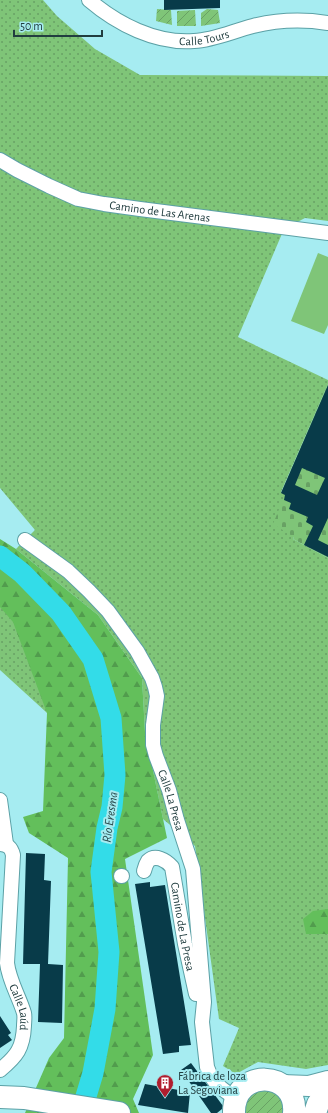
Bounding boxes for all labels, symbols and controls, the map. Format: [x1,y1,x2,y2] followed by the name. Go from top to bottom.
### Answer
[14,12,102,38] scale bar
[20,20,43,32] text: 50 m
[179,28,231,47] street label: Calle Tours
[109,199,211,224] street label: Camino de Las Arenas
[156,768,186,833] street label: Calle La Presa
[100,791,121,843] water label: Río Eresma
[169,881,197,973] street label: Camino de La Presa
[7,982,31,1031] street label: Calle Laúd
[178,1070,247,1096] place label: Fábrica de loza La Segoviana
[155,1073,175,1098] building icon: Fábrica de loza La Segoviana

